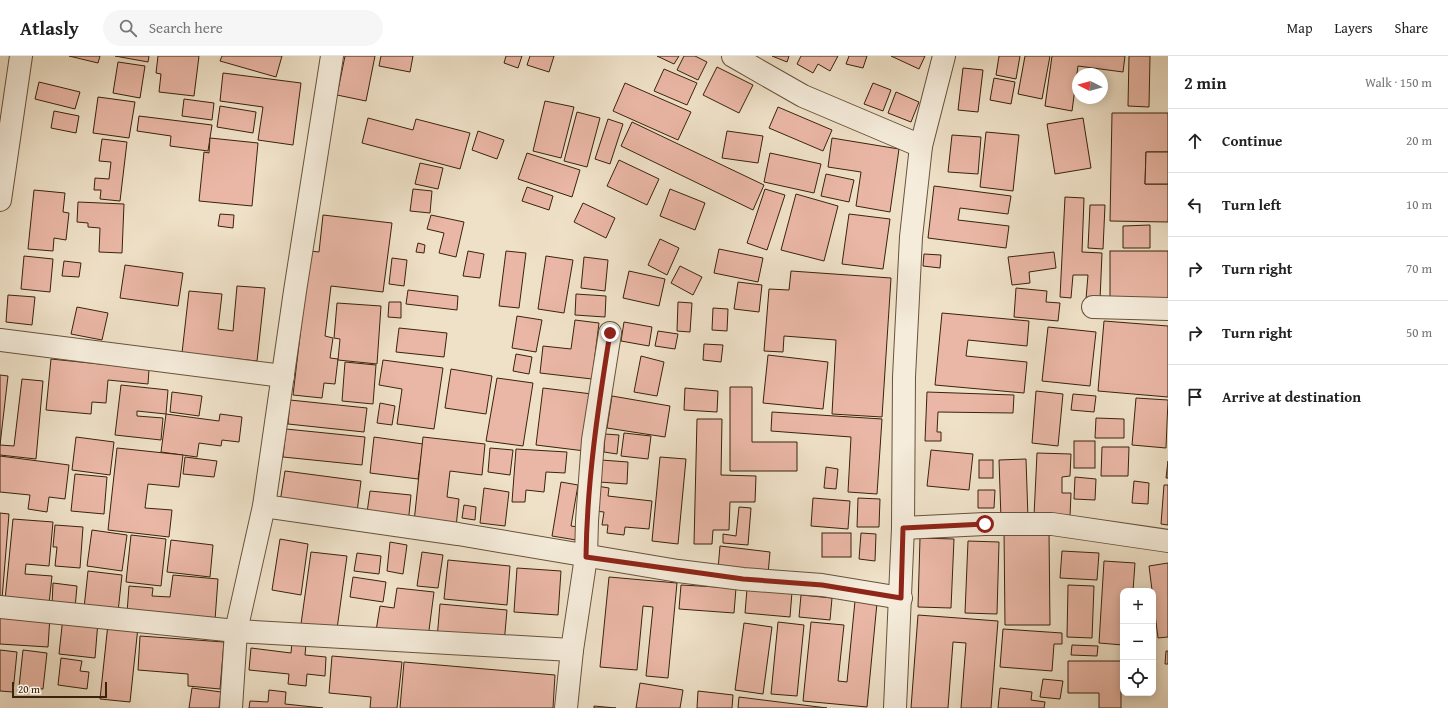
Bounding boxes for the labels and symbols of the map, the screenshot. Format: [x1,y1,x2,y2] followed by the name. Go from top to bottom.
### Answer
[1072,68,1108,104] north arrow
[601,324,619,342] route end
[976,515,994,533] route start
[12,680,107,699] scale bar

